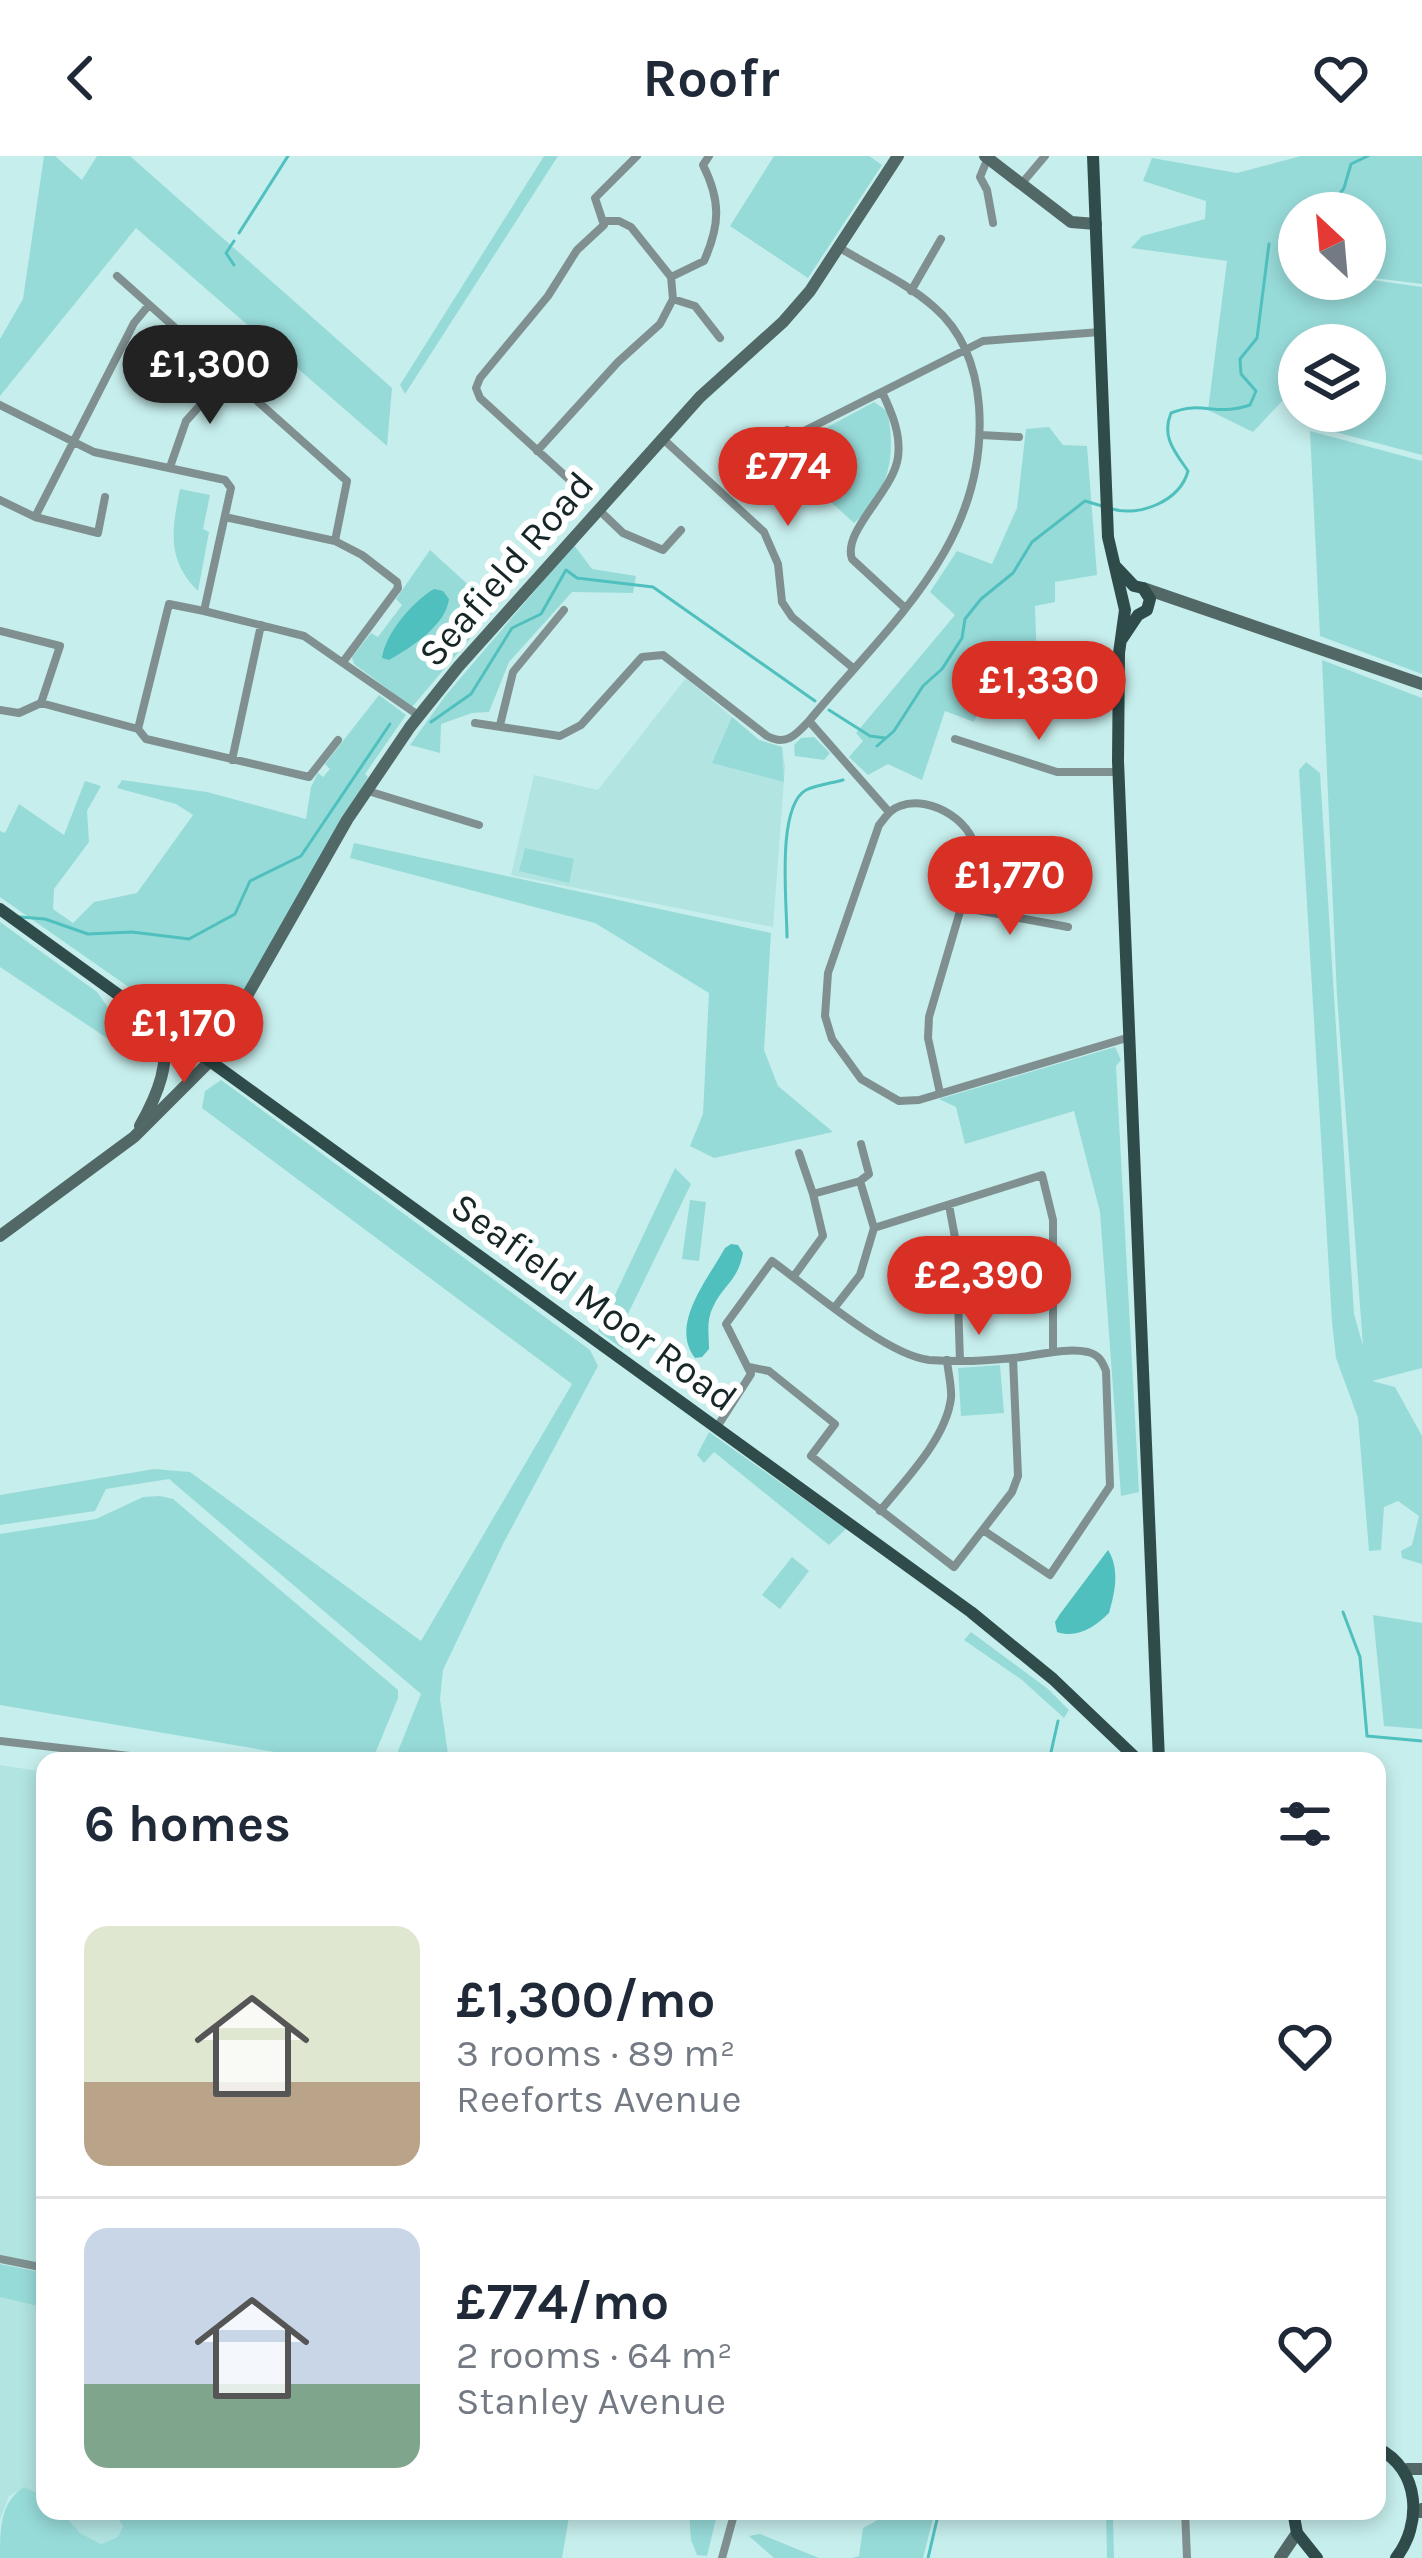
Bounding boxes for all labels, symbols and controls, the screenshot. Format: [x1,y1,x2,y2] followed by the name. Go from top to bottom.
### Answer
[48,45,114,111] icon: back
[1308,45,1374,111] icon: heart
[643,46,779,110] text: Roofr
[1278,192,1386,300] north arrow
[1278,192,1386,432] map controls
[1278,324,1386,432] button: layers
[112,325,308,427] pin: £1,300
[150,341,270,387] text: £1,300
[717,427,859,529] pin: £774
[745,443,831,489] text: £774
[409,462,603,676] street label: Seafield Road
[941,641,1137,743] pin: £1,330
[979,657,1099,703] text: £1,330
[912,836,1108,938] pin: £1,770
[955,852,1065,898] text: £1,770
[86,984,282,1086] pin: £1,170
[131,1000,237,1046] text: £1,170
[442,1183,746,1421] street label: Seafield Moor Road
[881,1236,1077,1338] pin: £2,390
[914,1252,1044,1298] text: £2,390
[1272,1791,1338,1857] icon: filters
[84,1794,291,1854] text: 6 homes
[456,1970,715,2030] text: £1,300/mo
[180,1974,324,2118] icon: home
[1272,2013,1338,2079] icon: heart
[456,2030,735,2076] text: 3 rooms · 89 m²
[456,2076,741,2122] text: Reeforts Avenue
[456,2272,669,2332] text: £774/mo
[180,2276,324,2420] icon: home
[1272,2315,1338,2381] icon: heart
[456,2332,733,2378] text: 2 rooms · 64 m²
[456,2378,726,2424] text: Stanley Avenue

